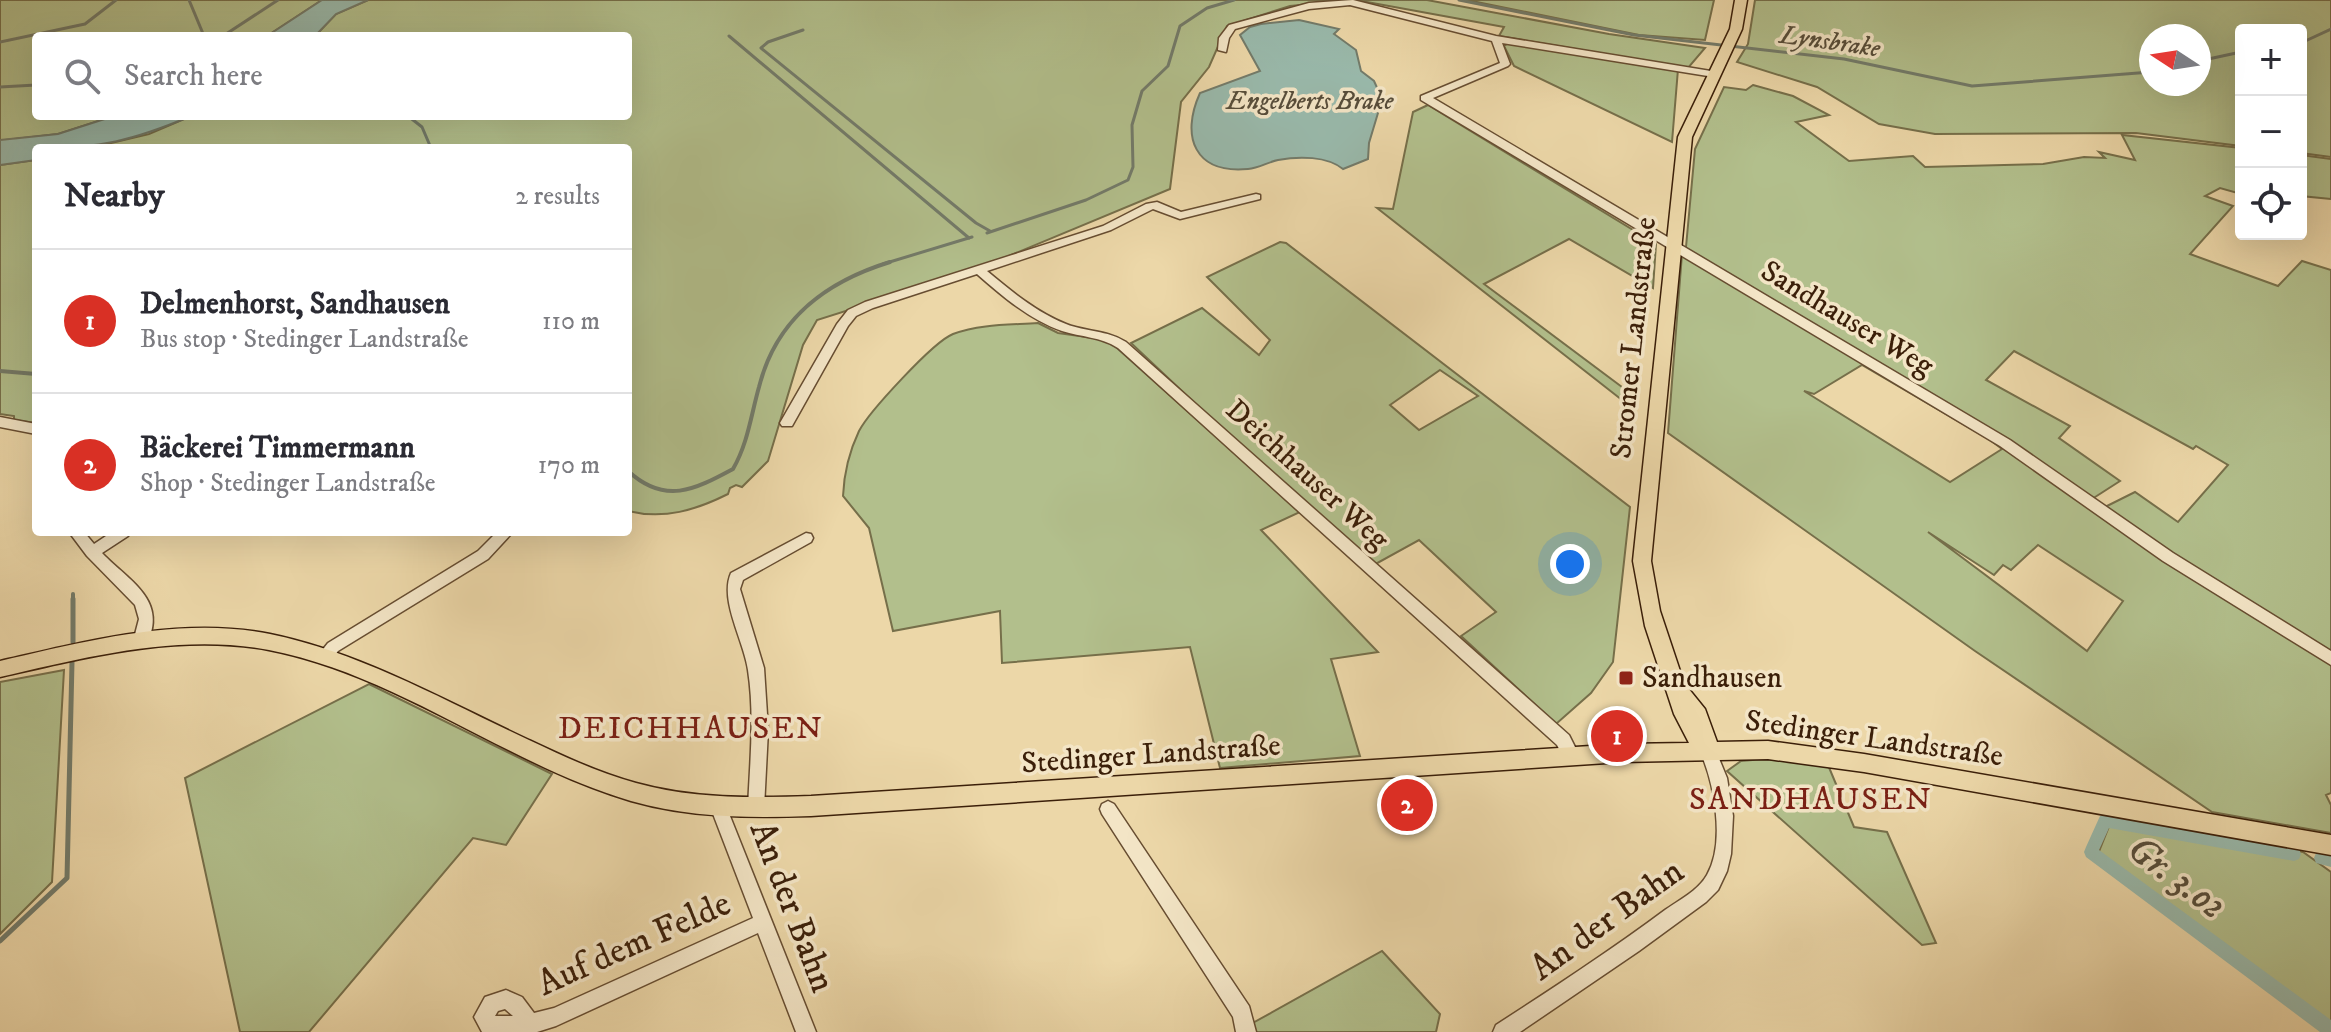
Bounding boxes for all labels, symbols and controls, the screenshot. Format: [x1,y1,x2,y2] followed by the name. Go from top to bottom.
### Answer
[1776,18,1883,66] water label: Lynsbrake
[2139,24,2211,96] north arrow
[2235,24,2307,240] map controls
[2235,24,2307,96] button: +
[32,32,632,120] search box
[60,54,104,98] icon: search
[124,58,263,95] text: Search here
[1225,85,1395,118] water label: Engelberts Brake
[2235,96,2307,168] button: −
[2235,168,2307,240] button: locate
[64,175,165,217] text: Nearby
[515,180,600,213] text: 2 results
[1603,215,1665,461] street label: Stromer Landstraße
[1754,253,1940,385] street label: Sandhauser Weg
[140,286,450,323] text: Delmenhorst, Sandhausen
[85,305,95,338] text: 1
[542,305,600,338] text: 110 m
[140,323,469,356] text: Bus stop · Stedinger Landstraße
[1218,392,1397,558] street label: Deichhauser Weg
[140,430,415,467] text: Bäckerei Timmermann
[84,449,96,482] text: 2
[538,449,600,482] text: 170 m
[140,467,435,500] text: Shop · Stedinger Landstraße
[1550,544,1590,584] your location
[1642,660,1782,697] place label: Sandhausen
[1617,669,1635,687] marker: Sandhausen
[1743,703,2005,775] street label: Stedinger Landstraße
[1591,706,1643,766] pin: 1
[558,709,824,749] district label: DEICHHAUSEN
[1020,727,1282,783] street label: Stedinger Landstraße
[1381,775,1433,835] pin: 2
[1689,780,1933,820] district label: SANDHAUSEN
[739,815,845,999] street label: An der Bahn
[2117,825,2235,931] water label: Gr. 3.02
[1521,849,1693,991] street label: An der Bahn
[530,881,738,1007] street label: Auf dem Felde

